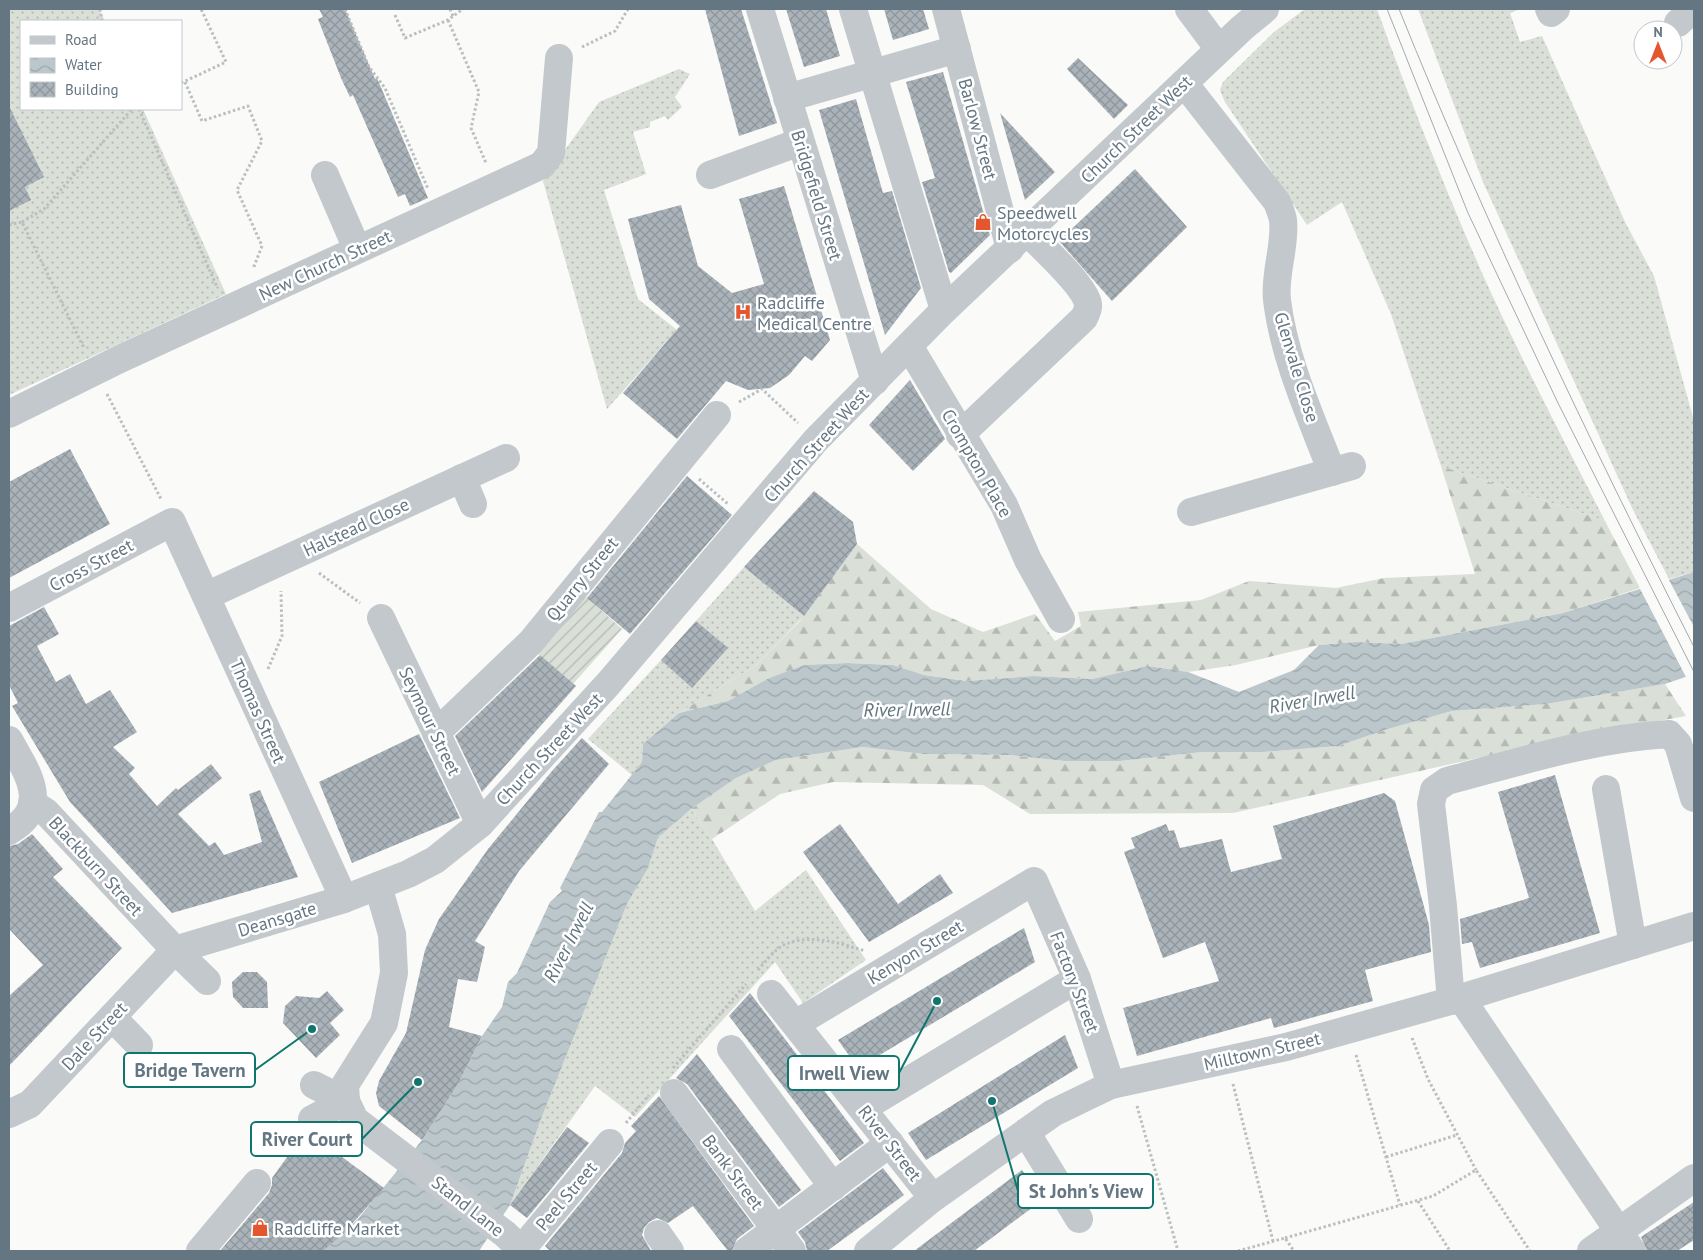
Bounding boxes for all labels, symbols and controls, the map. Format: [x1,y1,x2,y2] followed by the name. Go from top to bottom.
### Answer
[20,20,182,110] legend
[1633,20,1683,70] north arrow
[1653,23,1663,41] text: N
[65,30,97,49] text: Road
[65,55,102,74] text: Water
[1075,70,1197,188] street label: Church Street West
[953,76,1003,182] street label: Barlow Street
[65,80,119,99] text: Building
[786,127,848,263] street label: Bridgefield Street
[997,201,1089,245] place label: Speedwell Motorcycles
[973,212,993,232] shop icon: Speedwell Motorcycles
[255,224,395,306] street label: New Church Street
[757,291,872,335] place label: Radcliffe Medical Centre
[733,302,753,322] hospital icon: Radcliffe Medical Centre
[1269,309,1325,425] street label: Glenvale Close
[759,383,873,507] street label: Church Street West
[937,405,1017,521] street label: Crompton Place
[299,492,413,562] street label: Halstead Close
[541,532,623,626] street label: Quarry Street
[45,533,137,597] street label: Cross Street
[225,655,291,767] street label: Thomas Street
[394,663,466,779] street label: Seymour Street
[1267,680,1357,718] water label: River Irwell
[491,688,607,810] street label: Church Street West
[863,696,951,722] water label: River Irwell
[44,811,148,921] street label: Blackburn Street
[235,896,319,942] street label: Deansgate
[538,898,598,986] water label: River Irwell
[863,914,967,990] street label: Kenyon Street
[1045,928,1105,1036] street label: Factory Street
[56,997,132,1075] street label: Dale Street
[1202,1026,1322,1076] street label: Milltown Street
[124,1053,255,1087] callout: Bridge Tavern
[788,1056,899,1090] callout: Irwell View
[134,1058,246,1082] text: Bridge Tavern
[799,1061,890,1085] text: Irwell View
[853,1100,927,1186] street label: River Street
[251,1122,362,1156] callout: River Court
[262,1127,353,1151] text: River Court
[697,1130,769,1214] street label: Bank Street
[530,1157,602,1235] street label: Peel Street
[427,1171,509,1241] street label: Stand Lane
[1018,1174,1153,1208] callout: St John's View
[1029,1179,1143,1203] text: St John's View
[274,1217,400,1240] place label: Radcliffe Market
[250,1218,270,1238] shop icon: Radcliffe Market

